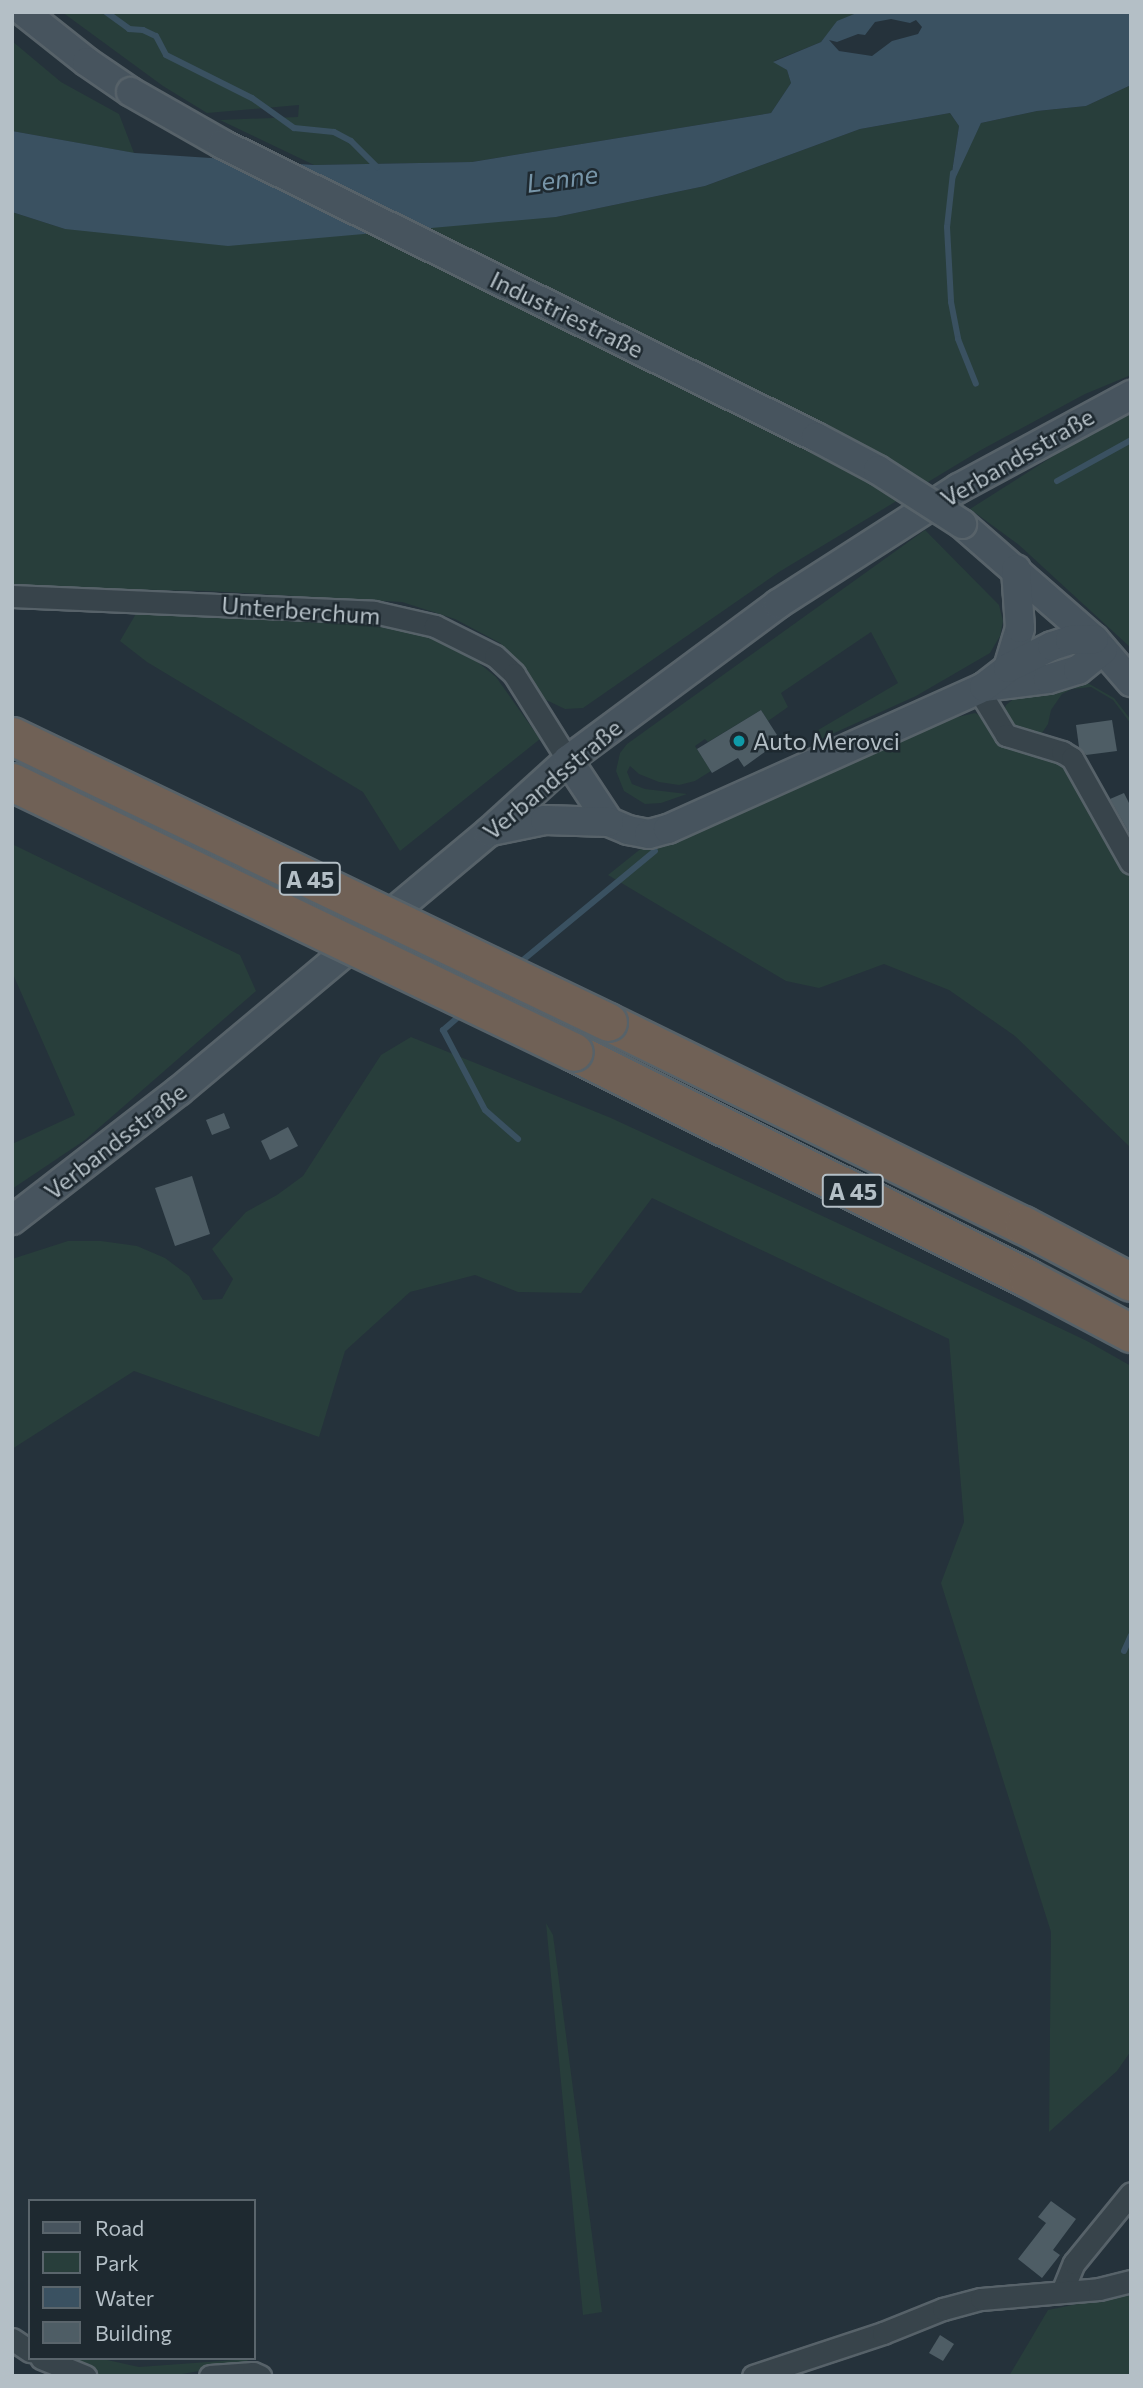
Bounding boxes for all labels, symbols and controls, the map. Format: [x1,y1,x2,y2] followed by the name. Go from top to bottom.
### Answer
[524,158,600,198] water label: Lenne
[486,265,648,363] street label: Industriestraße
[935,402,1099,512] street label: Verbandsstraße
[221,590,381,630] street label: Unterberchum
[477,713,627,845] street label: Verbandsstraße
[753,727,900,755] place label: Auto Merovci
[731,733,747,749] marker: Auto Merovci
[278,860,342,898] road number: A 45
[38,1077,192,1205] street label: Verbandsstraße
[822,1172,884,1210] road number: A 45
[28,2199,256,2360] legend
[95,2215,144,2240] text: Road
[95,2250,139,2275] text: Park
[95,2285,154,2310] text: Water
[95,2320,172,2345] text: Building

